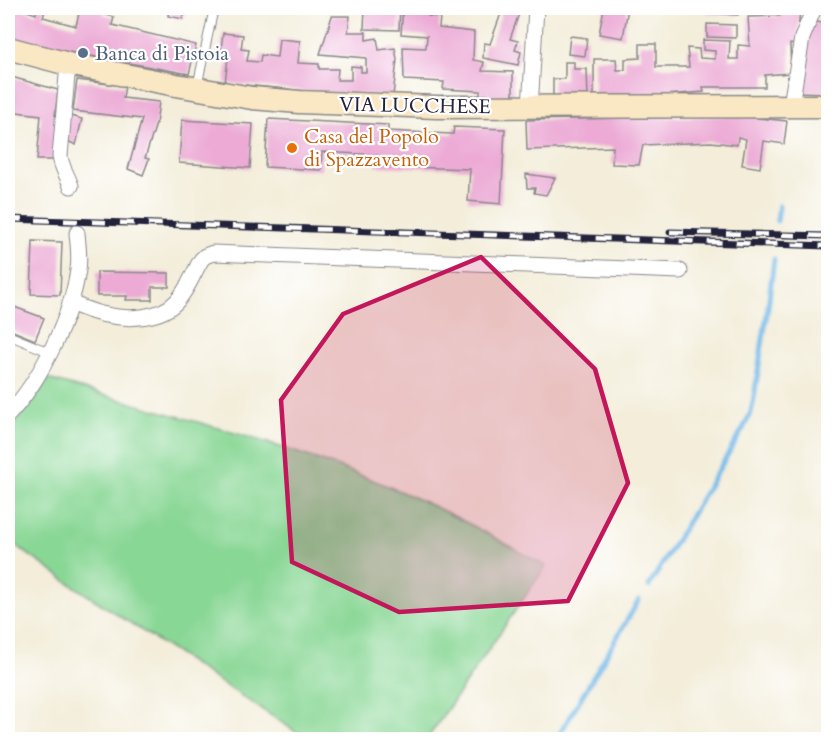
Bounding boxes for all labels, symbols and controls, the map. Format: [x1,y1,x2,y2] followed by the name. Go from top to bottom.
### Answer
[95,40,229,67] place label: Banca di Pistoia
[76,46,90,60] marker: Banca di Pistoia
[339,91,491,120] street label: VIA LUCCHESE
[304,123,439,173] place label: Casa del Popolo di Spazzavento
[285,141,299,155] marker: Casa del Popolo di Spazzavento

